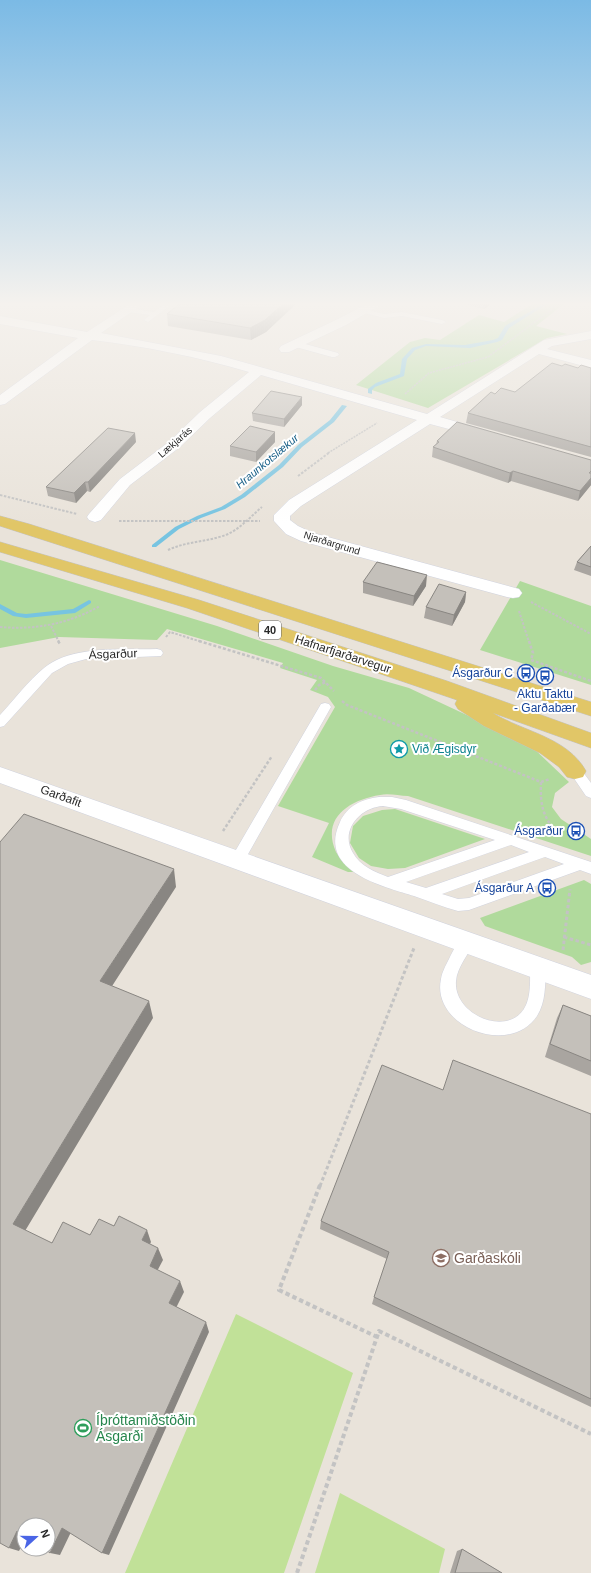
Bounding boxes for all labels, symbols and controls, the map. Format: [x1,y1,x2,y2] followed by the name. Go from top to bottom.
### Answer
[156,424,194,460] street label: Lækjarás
[233,431,302,491] water label: Hraunkotslækur
[302,529,362,557] street label: Njarðargrund
[259,621,281,639] road number: 40
[293,632,393,676] street label: Hafnarfjarðarvegur
[88,645,138,662] street label: Ásgarður
[516,663,536,683] bus stop icon: Ásgarður C
[452,665,513,680] place label: Ásgarður C
[535,666,555,686] bus stop icon: Aktu Taktu - Garðabær
[514,687,576,715] place label: Aktu Taktu - Garðabær
[389,739,409,759] place icon: Við Ægisdyr
[412,742,476,756] place label: Við Ægisdyr
[39,782,84,810] street label: Garðafit
[566,821,586,841] bus stop icon: Ásgarður
[514,823,563,838] place label: Ásgarður
[537,878,557,898] bus stop icon: Ásgarður A
[475,880,534,895] place label: Ásgarður A
[431,1248,451,1268] school or university icon: Garðaskóli
[454,1250,521,1266] place label: Garðaskóli
[96,1412,196,1444] place label: Íþróttamiðstöðin Ásgarði
[73,1418,93,1438] sports icon: Íþróttamiðstöðin Ásgarði
[16,1517,56,1557] north arrow
[38,1528,52,1539] text: N

